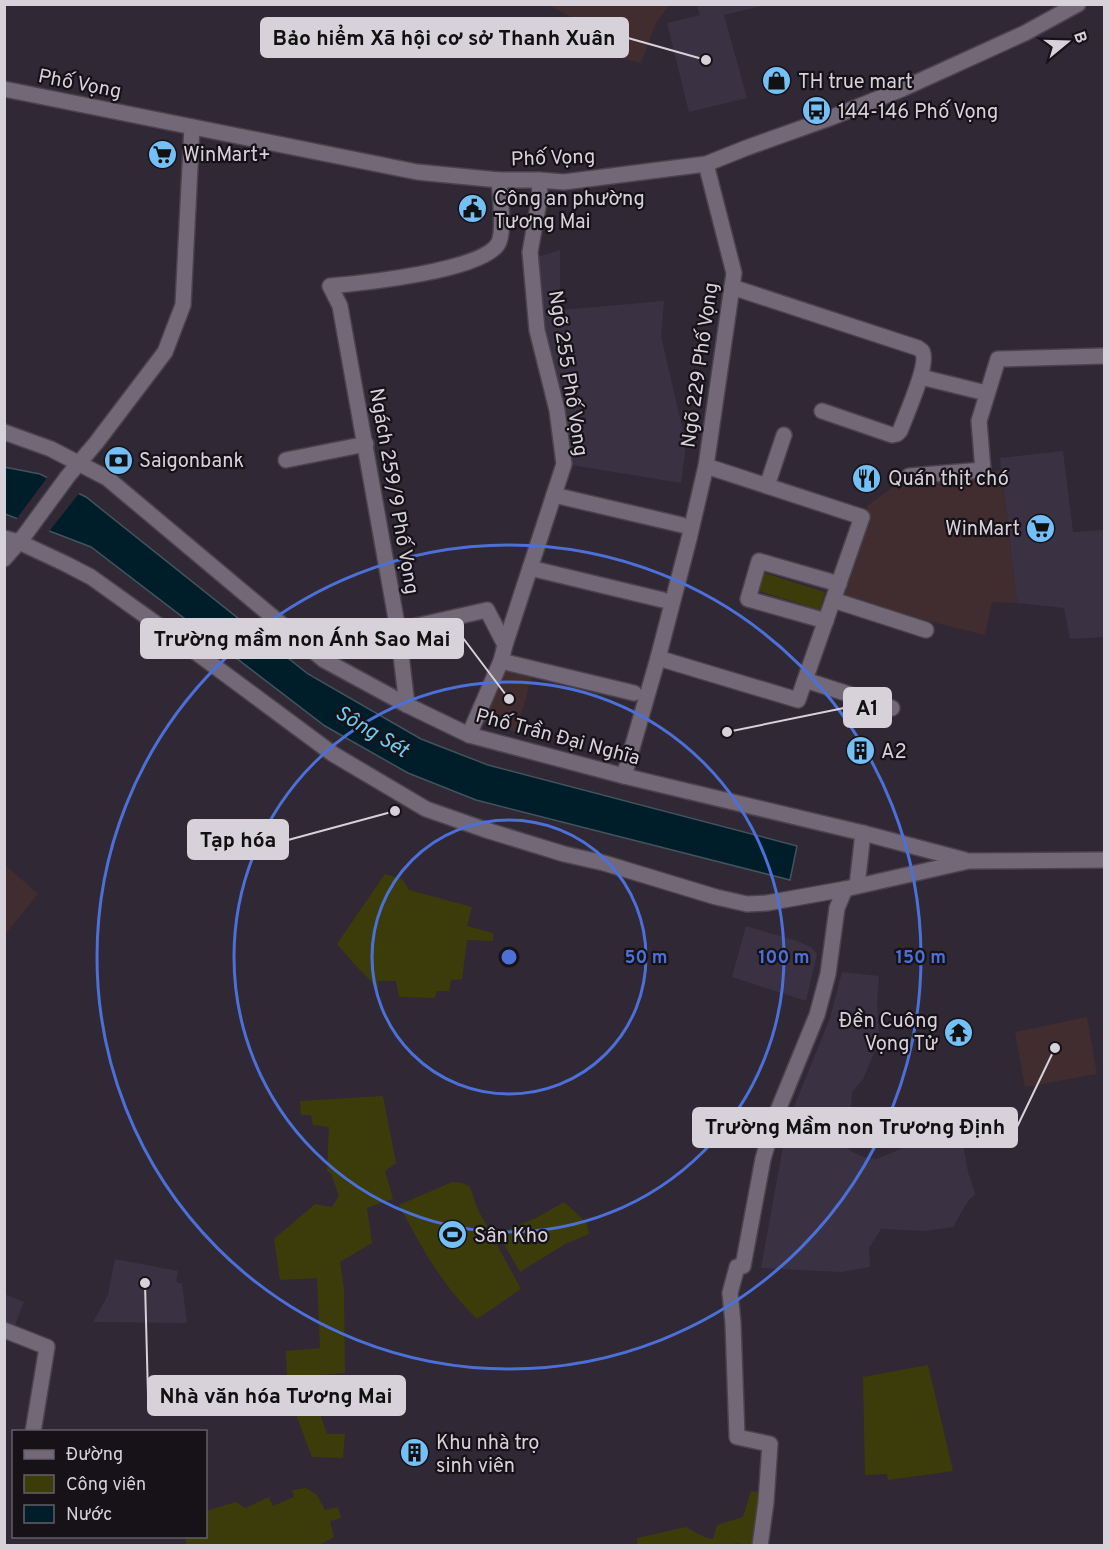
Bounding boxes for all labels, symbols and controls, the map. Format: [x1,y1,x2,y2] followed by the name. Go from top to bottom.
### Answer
[1037,12,1097,72] north arrow
[261,18,628,57] callout: Bảo hiểm Xã hội cơ sở Thanh Xuân
[273,24,615,53] text: Bảo hiểm Xã hội cơ sở Thanh Xuân
[1068,29,1091,46] text: B
[36,63,124,106] street label: Phố Vọng
[761,65,793,97] shop icon: TH true mart
[798,70,913,96] place label: TH true mart
[801,95,833,127] bus stop icon: 144-146 Phố Vọng
[838,99,998,126] place label: 144-146 Phố Vọng
[146,138,178,170] supermarket icon: WinMart+
[183,143,271,169] place label: WinMart+
[510,144,596,173] street label: Phố Vọng
[494,187,645,236] place label: Công an phường Tương Mai
[457,193,489,225] public building icon: Công an phường Tương Mai
[676,281,725,450] street label: Ngõ 229 Phố Vọng
[541,288,594,458] street label: Ngõ 255 Phố Vọng
[362,386,425,597] street label: Ngách 259/9 Phố Vọng
[102,444,134,476] bank icon: Saigonbank
[139,449,244,475] place label: Saigonbank
[851,462,883,494] restaurant icon: Quán thịt chó
[888,467,1009,493] place label: Quán thịt chó
[1025,512,1057,544] supermarket icon: WinMart
[945,517,1020,543] place label: WinMart
[141,619,463,658] callout: Trường mầm non Ánh Sao Mai
[153,626,451,654] text: Trường mầm non Ánh Sao Mai
[844,688,891,727] callout: A1
[855,696,879,723] text: A1
[330,700,414,765] water label: Sông Sét
[472,703,643,772] street label: Phố Trần Đại Nghĩa
[844,735,876,767] building icon: A2
[881,740,907,766] place label: A2
[188,820,288,859] callout: Tạp hóa
[200,828,276,855] text: Tạp hóa
[499,947,519,967] centre of rings
[624,947,668,970] text: 50 m
[758,947,810,970] text: 100 m
[896,947,946,970] text: 150 m
[839,1008,938,1058] place label: Đền Cuông Vọng Tử
[943,1016,975,1048] temple icon: Đền Cuông Vọng Tử
[693,1108,1017,1147] callout: Trường Mầm non Trương Định
[705,1115,1005,1142] text: Trường Mầm non Trương Định
[437,1219,469,1251] sports icon: Sân Kho
[474,1224,548,1250] place label: Sân Kho
[148,1376,405,1415] callout: Nhà văn hóa Tương Mai
[160,1384,393,1411] text: Nhà văn hóa Tương Mai
[12,1430,207,1538] legend
[436,1431,539,1480] place label: Khu nhà trọ sinh viên
[399,1437,431,1469] building icon: Khu nhà trọ sinh viên
[66,1444,123,1467] text: Đường
[66,1474,146,1497] text: Công viên
[66,1504,112,1527] text: Nước

